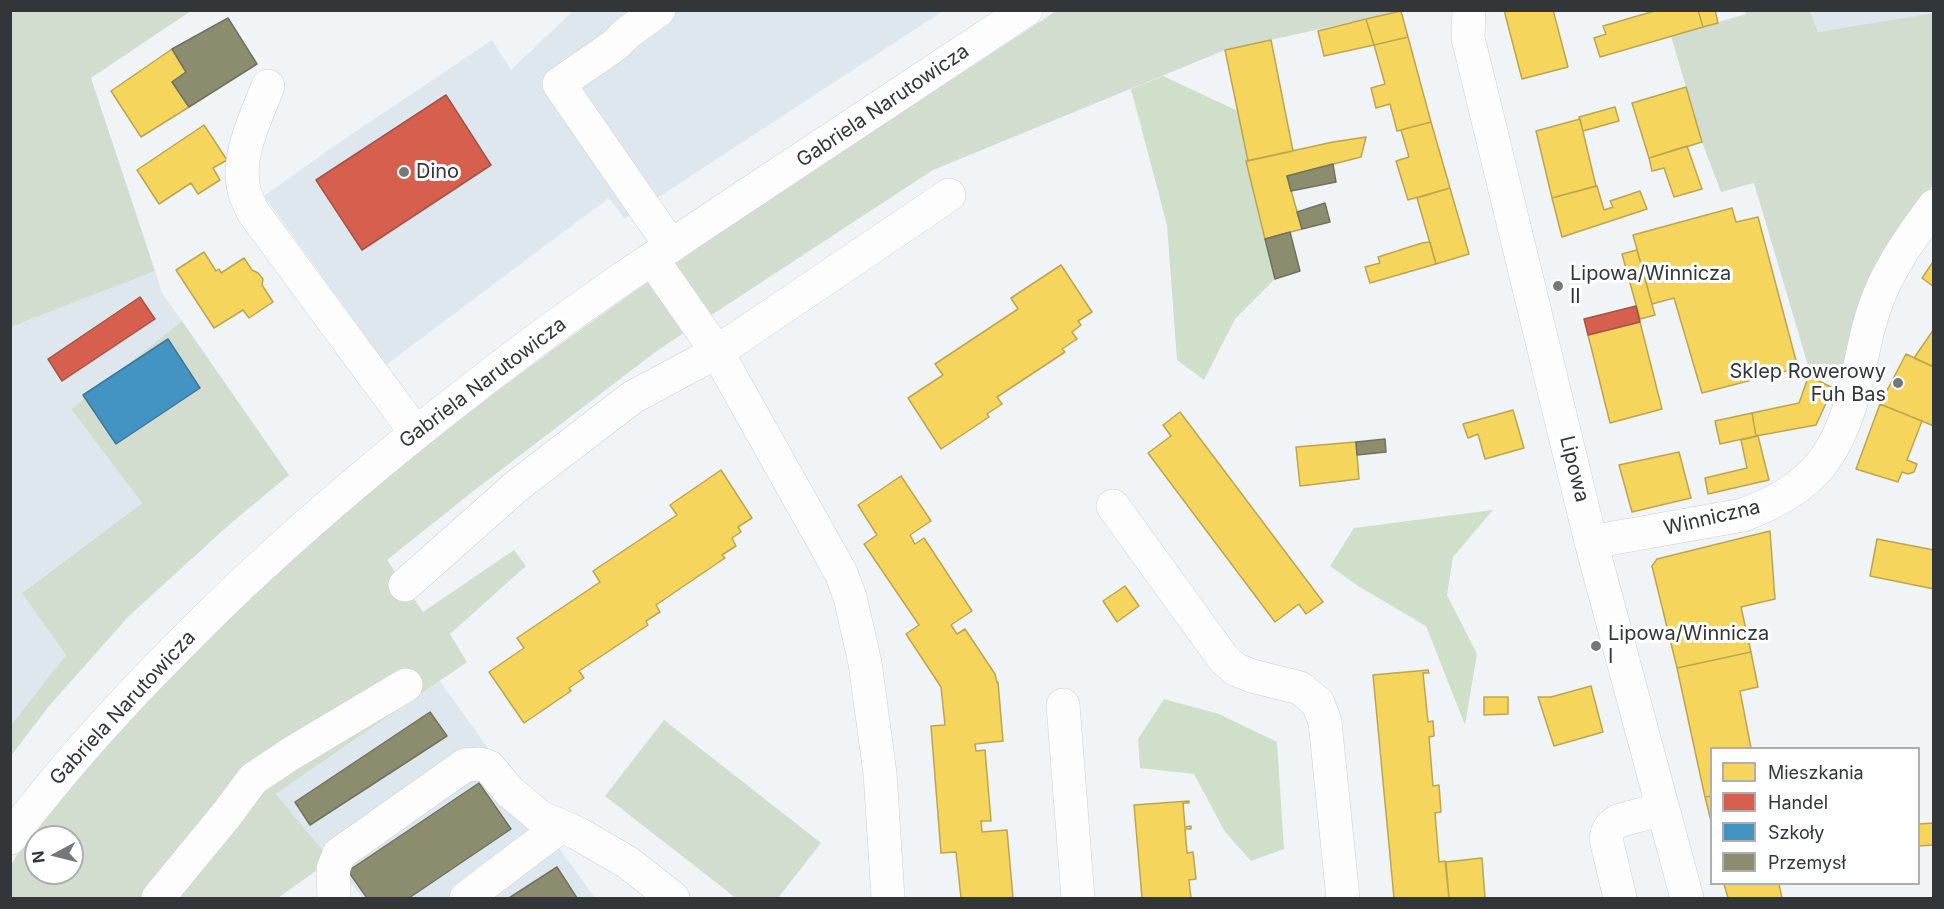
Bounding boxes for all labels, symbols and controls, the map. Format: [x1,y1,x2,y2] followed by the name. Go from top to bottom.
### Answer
[792,39,974,173] street label: Gabriela Narutowicza
[416,160,459,184] place label: Dino
[397,165,411,179] marker: Dino
[1570,262,1731,309] place label: Lipowa/Winnicza II
[1551,279,1565,293] marker: Lipowa/Winnicza II
[395,312,571,454] street label: Gabriela Narutowicza
[1730,360,1886,407] place label: Sklep Rowerowy Fuh Bas
[1891,376,1905,390] marker: Sklep Rowerowy Fuh Bas
[1554,433,1594,505] street label: Lipowa
[1661,495,1763,541] street label: Winniczna
[1608,622,1769,669] place label: Lipowa/Winnicza I
[45,626,201,790] street label: Gabriela Narutowicza
[1589,639,1603,653] marker: Lipowa/Winnicza I
[1710,747,1920,885] legend
[1768,762,1864,783] text: Mieszkania
[1768,792,1828,813] text: Handel
[1768,822,1824,843] text: Szkoły
[24,825,84,885] north arrow
[27,850,49,864] text: N
[1768,852,1846,873] text: Przemysł

